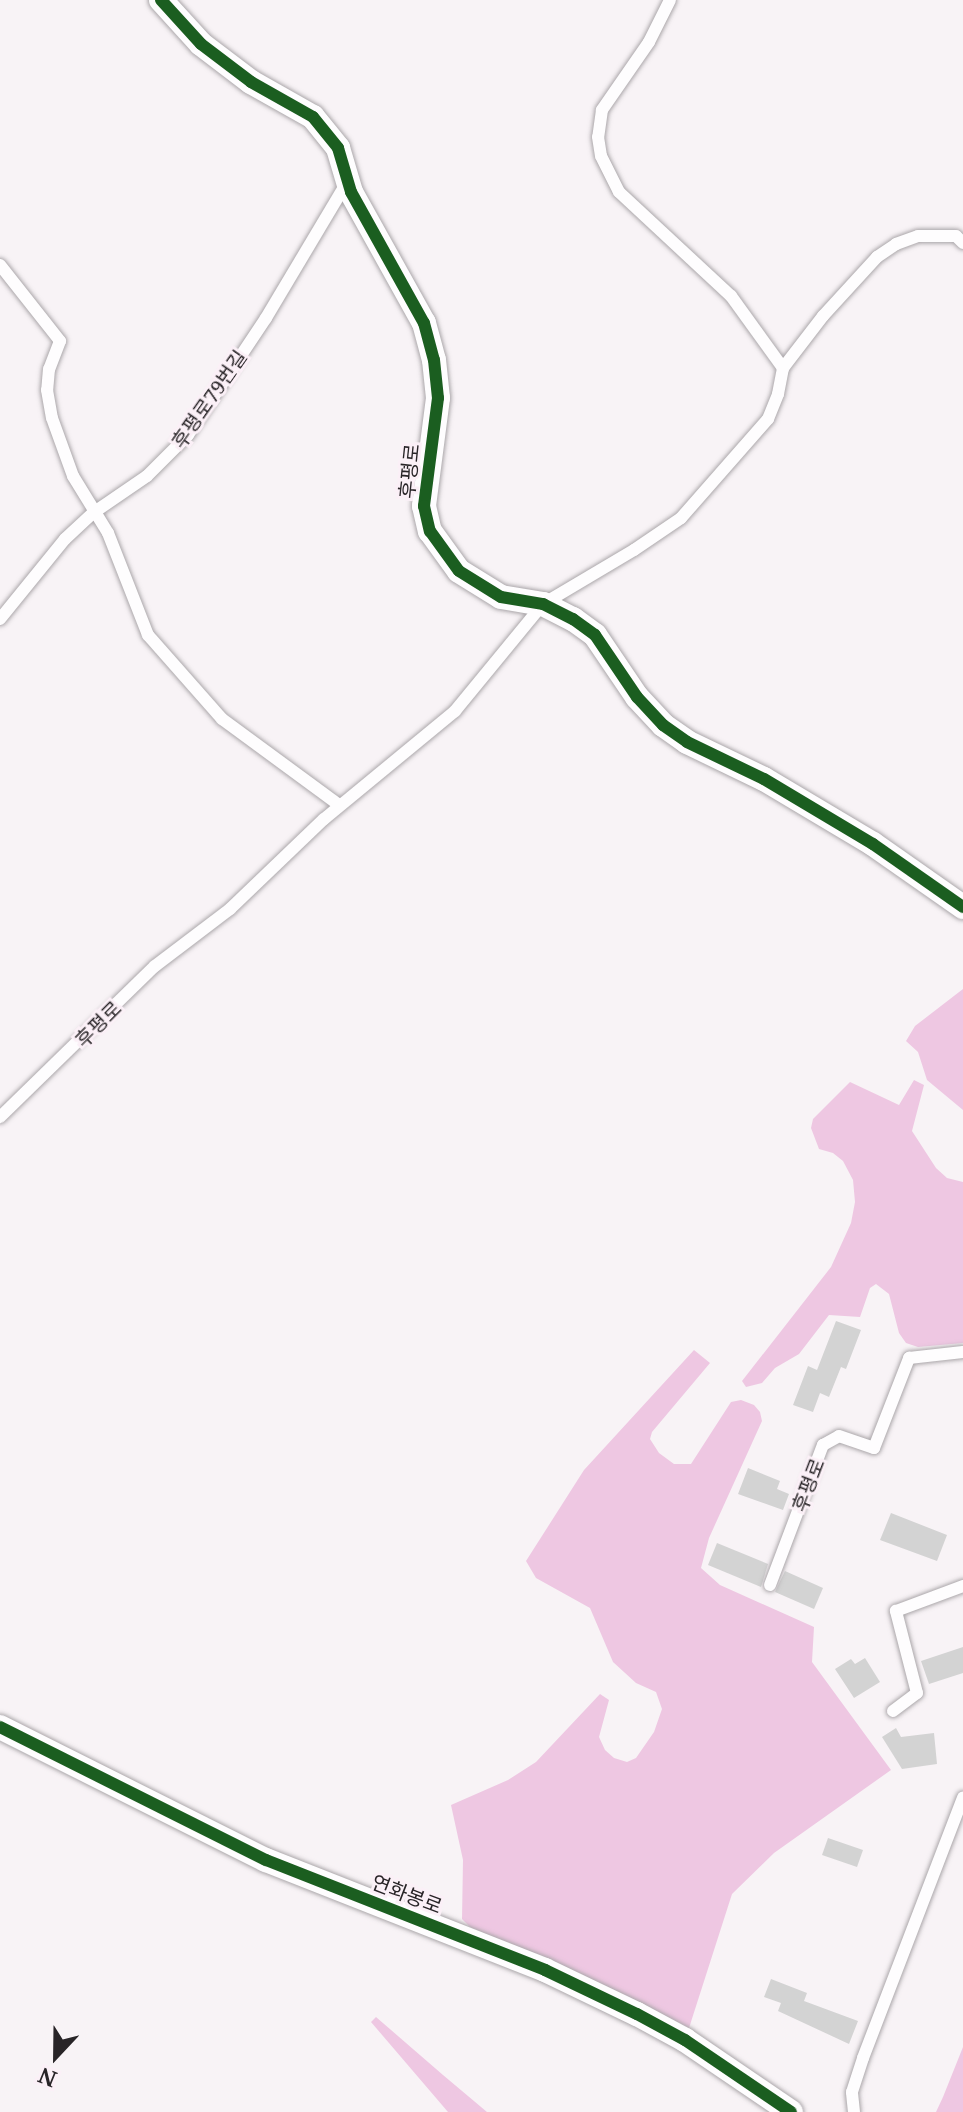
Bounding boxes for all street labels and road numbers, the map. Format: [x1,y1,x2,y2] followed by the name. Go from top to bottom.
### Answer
[166,345,252,453] street label: 후평로79번길
[394,442,424,500] street label: 후평로
[70,996,126,1052] street label: 후평로
[787,1455,829,1515] street label: 후평로
[368,1870,446,1918] street label: 연화봉로

